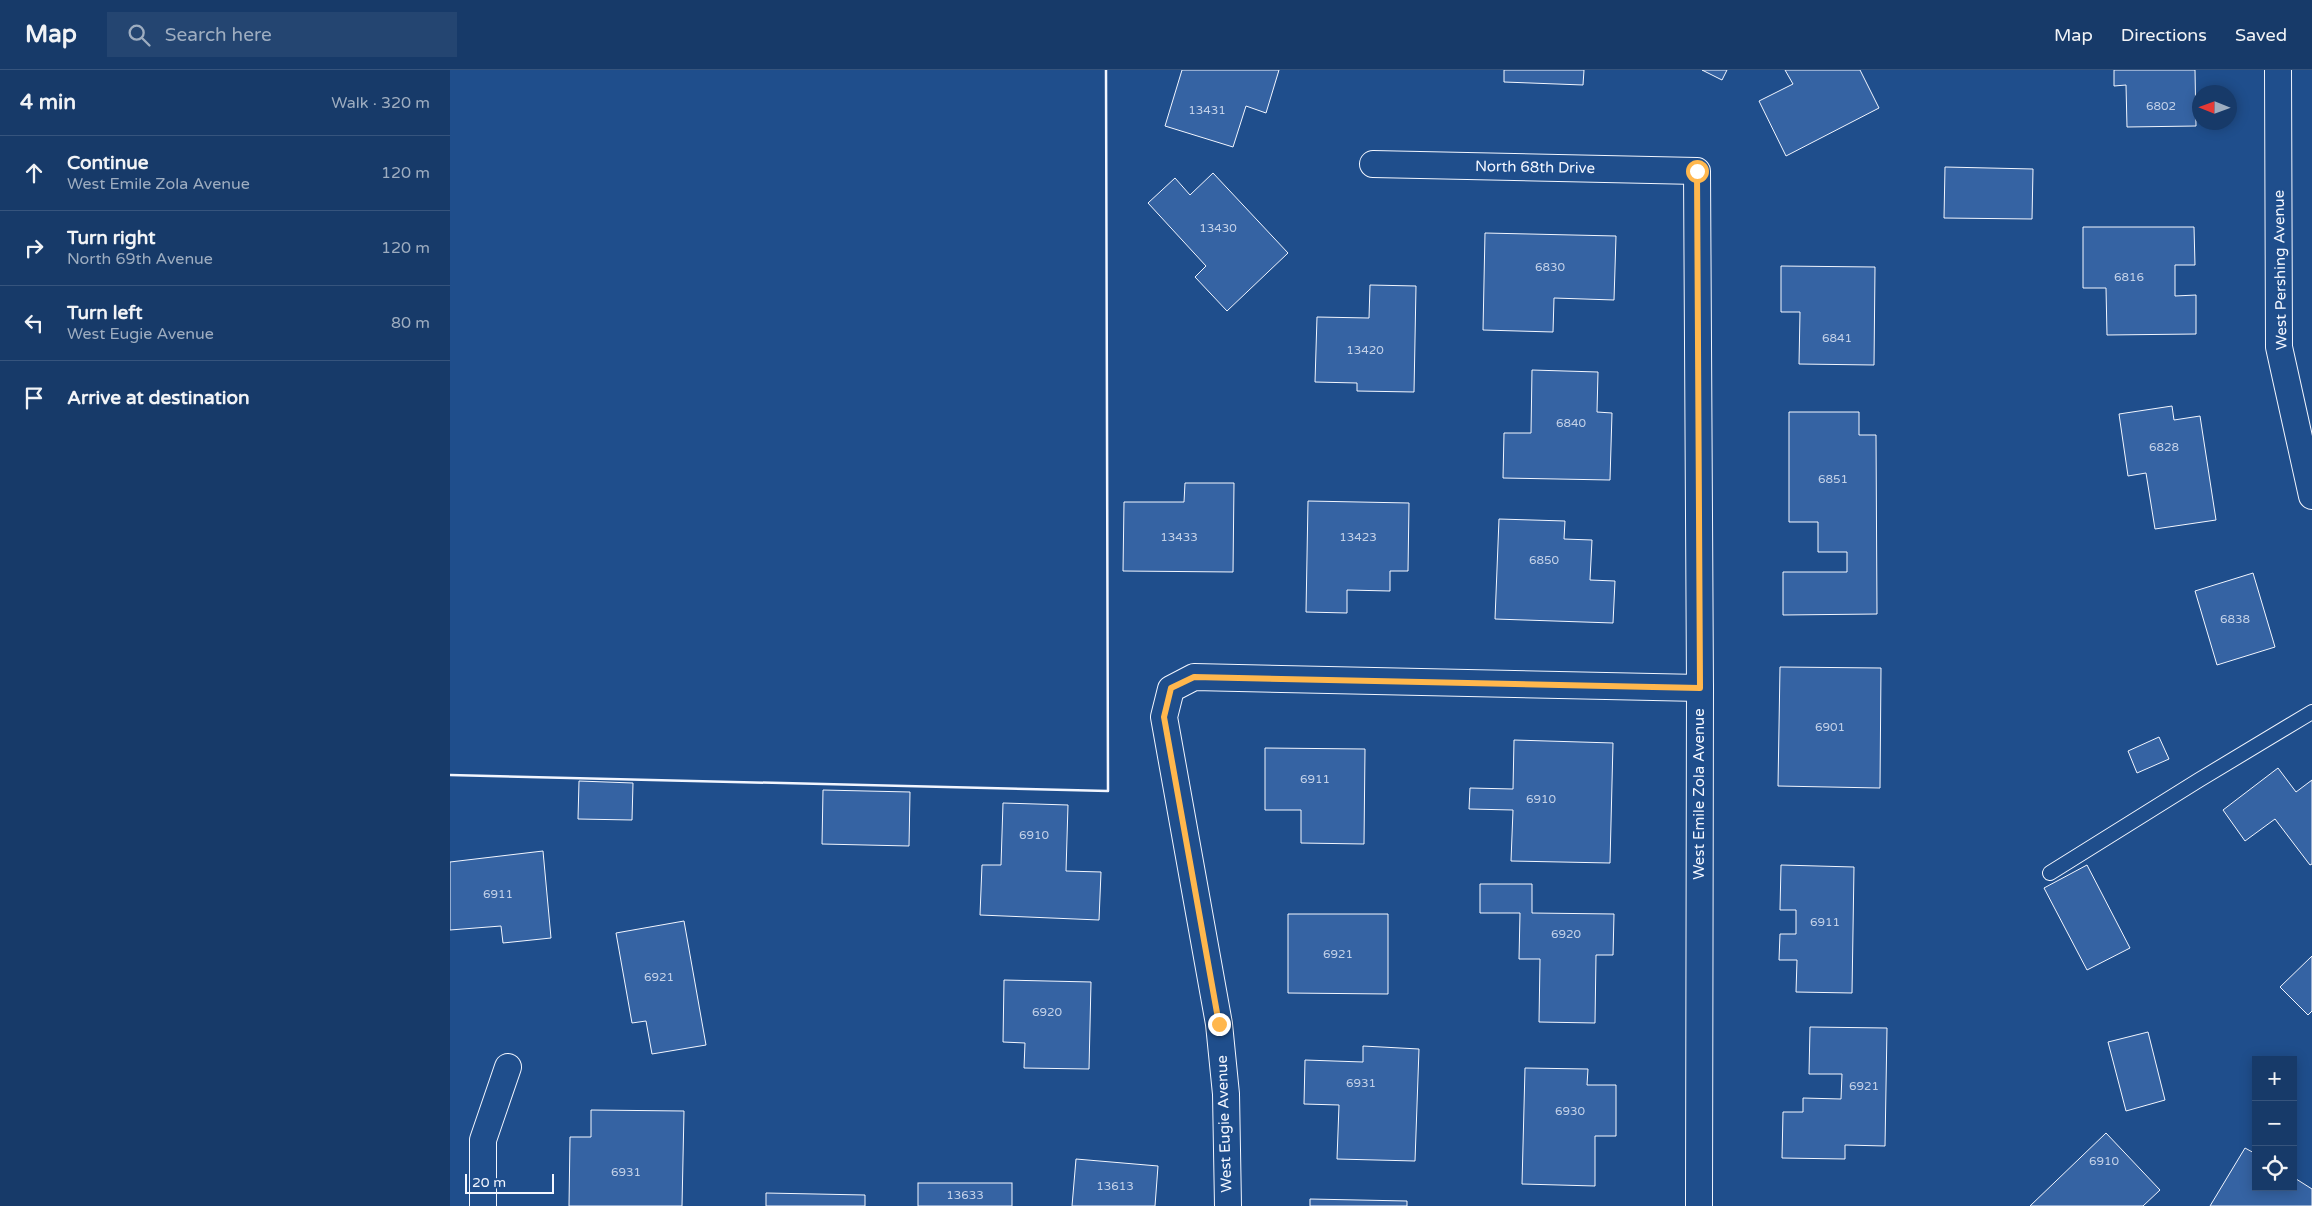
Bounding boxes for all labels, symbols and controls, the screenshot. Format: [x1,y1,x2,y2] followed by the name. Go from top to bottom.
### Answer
[107,12,457,57] search box
[25,20,77,49] text: Map
[125,21,153,49] icon: search
[165,24,272,46] text: Search here
[2054,24,2093,46] text: Map
[2121,24,2207,46] text: Directions
[2235,24,2287,46] text: Saved
[2192,85,2237,130] north arrow
[20,90,76,115] text: 4 min
[331,93,430,113] text: Walk · 320 m
[2146,99,2176,113] house number: 6802
[1188,103,1226,117] house number: 13431
[67,152,149,174] text: Continue
[1475,157,1595,177] street label: North 68th Drive
[20,159,48,187] icon: ahead
[1686,160,1709,183] route start
[381,163,430,183] text: 120 m
[67,174,250,194] text: West Emile Zola Avenue
[2270,190,2290,350] street label: West Pershing Avenue
[1199,221,1237,235] house number: 13430
[67,227,155,249] text: Turn right
[20,234,48,262] icon: right
[381,238,430,258] text: 120 m
[67,249,213,269] text: North 69th Avenue
[1535,260,1566,274] house number: 6830
[2114,270,2144,284] house number: 6816
[67,302,143,324] text: Turn left
[20,309,48,337] icon: left
[391,313,430,333] text: 80 m
[67,324,214,344] text: West Eugie Avenue
[1822,331,1852,345] house number: 6841
[1346,343,1384,357] house number: 13420
[20,384,48,412] icon: arrive
[67,387,250,409] text: Arrive at destination
[1556,416,1587,430] house number: 6840
[2149,440,2179,454] house number: 6828
[1818,472,1848,486] house number: 6851
[1160,530,1198,544] house number: 13433
[1339,530,1377,544] house number: 13423
[1529,553,1560,567] house number: 6850
[2220,612,2250,626] house number: 6838
[1690,708,1708,880] street label: West Emile Zola Avenue
[1815,720,1845,734] house number: 6901
[1300,772,1330,786] house number: 6911
[1526,792,1557,806] house number: 6910
[1019,828,1050,842] house number: 6910
[483,887,513,901] house number: 6911
[1810,915,1840,929] house number: 6911
[1551,927,1582,941] house number: 6920
[1323,947,1353,961] house number: 6921
[644,970,674,984] house number: 6921
[1032,1005,1063,1019] house number: 6920
[1208,1013,1231,1036] route end
[1213,1055,1235,1193] street label: West Eugie Avenue
[2252,1056,2297,1191] map controls
[2252,1056,2297,1101] button: +
[1346,1076,1376,1090] house number: 6931
[1849,1079,1879,1093] house number: 6921
[2252,1101,2297,1146] button: −
[1555,1104,1586,1118] house number: 6930
[2252,1146,2297,1191] button: locate
[2089,1154,2120,1168] house number: 6910
[611,1165,641,1179] house number: 6931
[465,1171,554,1194] scale bar
[472,1174,506,1191] text: 20 m
[1096,1179,1134,1193] house number: 13613
[946,1188,984,1202] house number: 13633

